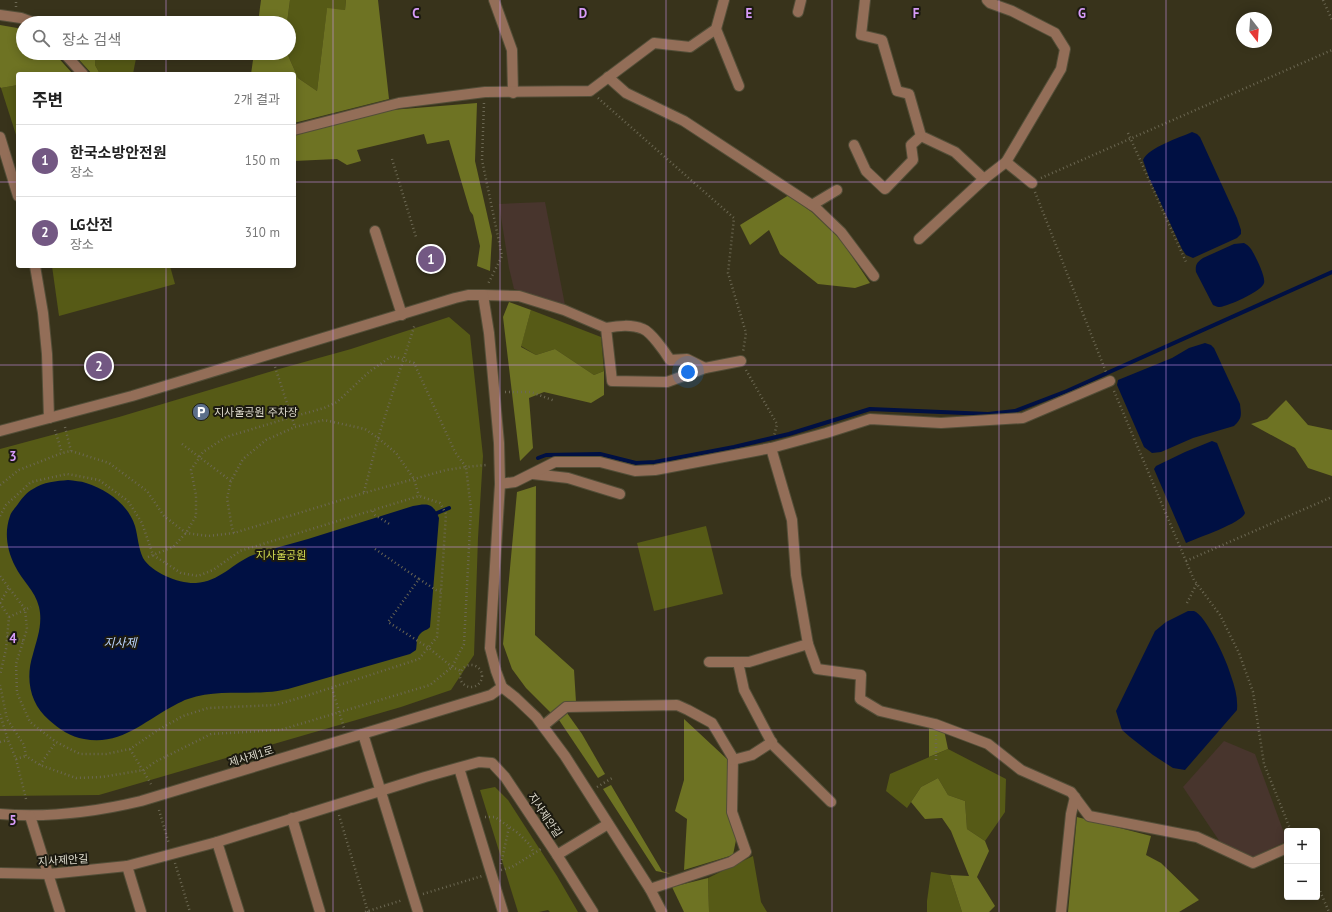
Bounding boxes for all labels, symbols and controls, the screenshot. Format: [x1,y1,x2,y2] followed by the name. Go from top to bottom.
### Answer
[412,5,420,22] text: C
[579,5,587,22] text: D
[746,5,753,22] text: E
[913,5,920,22] text: F
[1078,5,1086,22] text: G
[1236,12,1272,48] north arrow
[16,16,296,60] search box
[30,27,52,49] icon: search
[62,30,121,49] text: 장소 검색
[32,89,63,111] text: 주변
[234,91,280,108] text: 2개 결과
[70,143,167,162] text: 한국소방안전원
[41,152,49,169] text: 1
[245,152,280,169] text: 150 m
[70,164,94,181] text: 장소
[70,215,113,234] text: LG산전
[41,224,49,241] text: 2
[245,224,280,241] text: 310 m
[70,236,94,253] text: 장소
[418,244,444,274] pin: 1
[86,351,112,381] pin: 2
[678,362,698,382] your location
[191,402,211,422] parking icon: 지사울공원 주차장
[214,405,298,419] place label: 지사울공원 주차장
[9,448,17,465] text: 3
[256,548,306,562] park label: 지사울공원
[9,630,17,647] text: 4
[103,635,139,650] water label: 지사제
[227,743,275,769] street label: 제사제1로
[525,790,565,840] street label: 지사제안길
[9,812,17,829] text: 5
[1284,828,1320,900] map controls
[1284,828,1320,864] button: +
[37,851,89,869] street label: 지사제안길
[1284,864,1320,900] button: −

